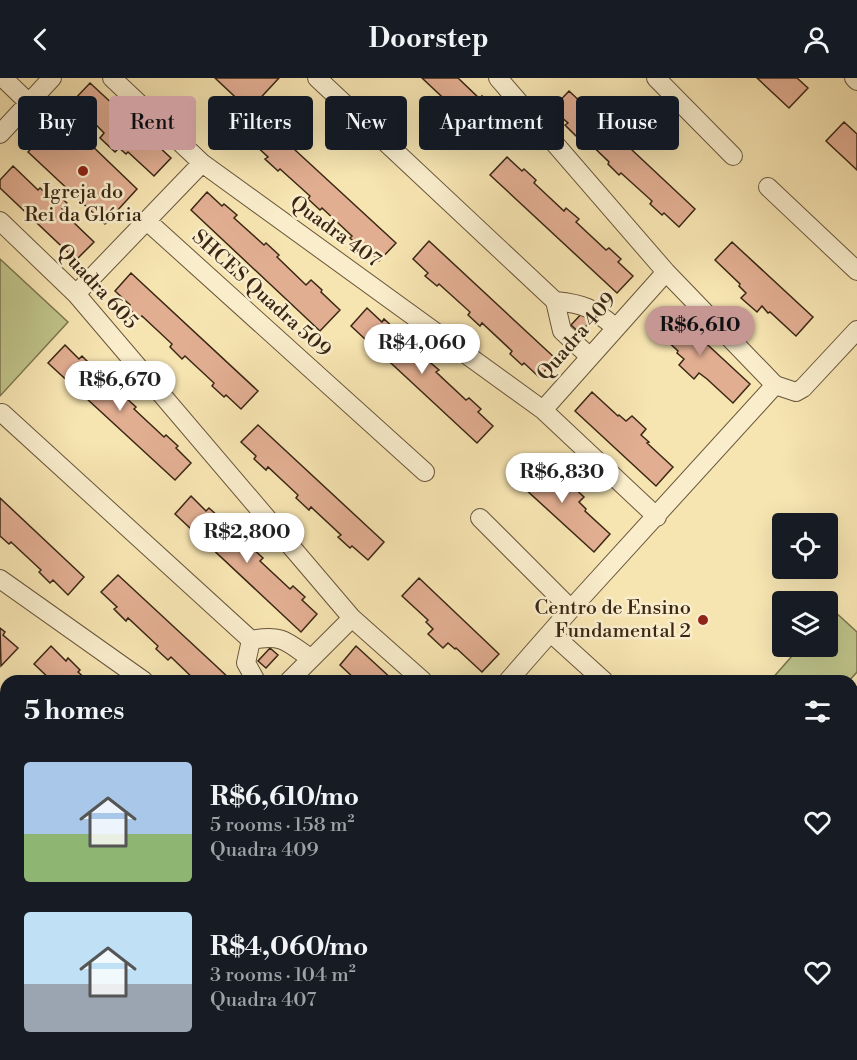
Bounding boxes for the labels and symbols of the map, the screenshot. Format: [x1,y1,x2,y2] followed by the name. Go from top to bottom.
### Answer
[76,164,90,178] marker: Igreja do Rei da Glória
[24,180,143,228] place label: Igreja do Rei da Glória
[285,191,385,273] street label: Quadra 407
[186,225,336,363] street label: SHCES Quadra 509
[51,239,143,335] street label: Quadra 605
[532,288,622,386] street label: Quadra 409
[645,306,755,357] pin: R$6,610
[367,324,477,375] pin: R$4,060
[65,361,175,412] pin: R$6,670
[507,453,617,504] pin: R$6,830
[192,513,302,564] pin: R$2,800
[535,596,691,644] place label: Centro de Ensino Fundamental 2
[696,613,710,627] marker: Centro de Ensino Fundamental 2

